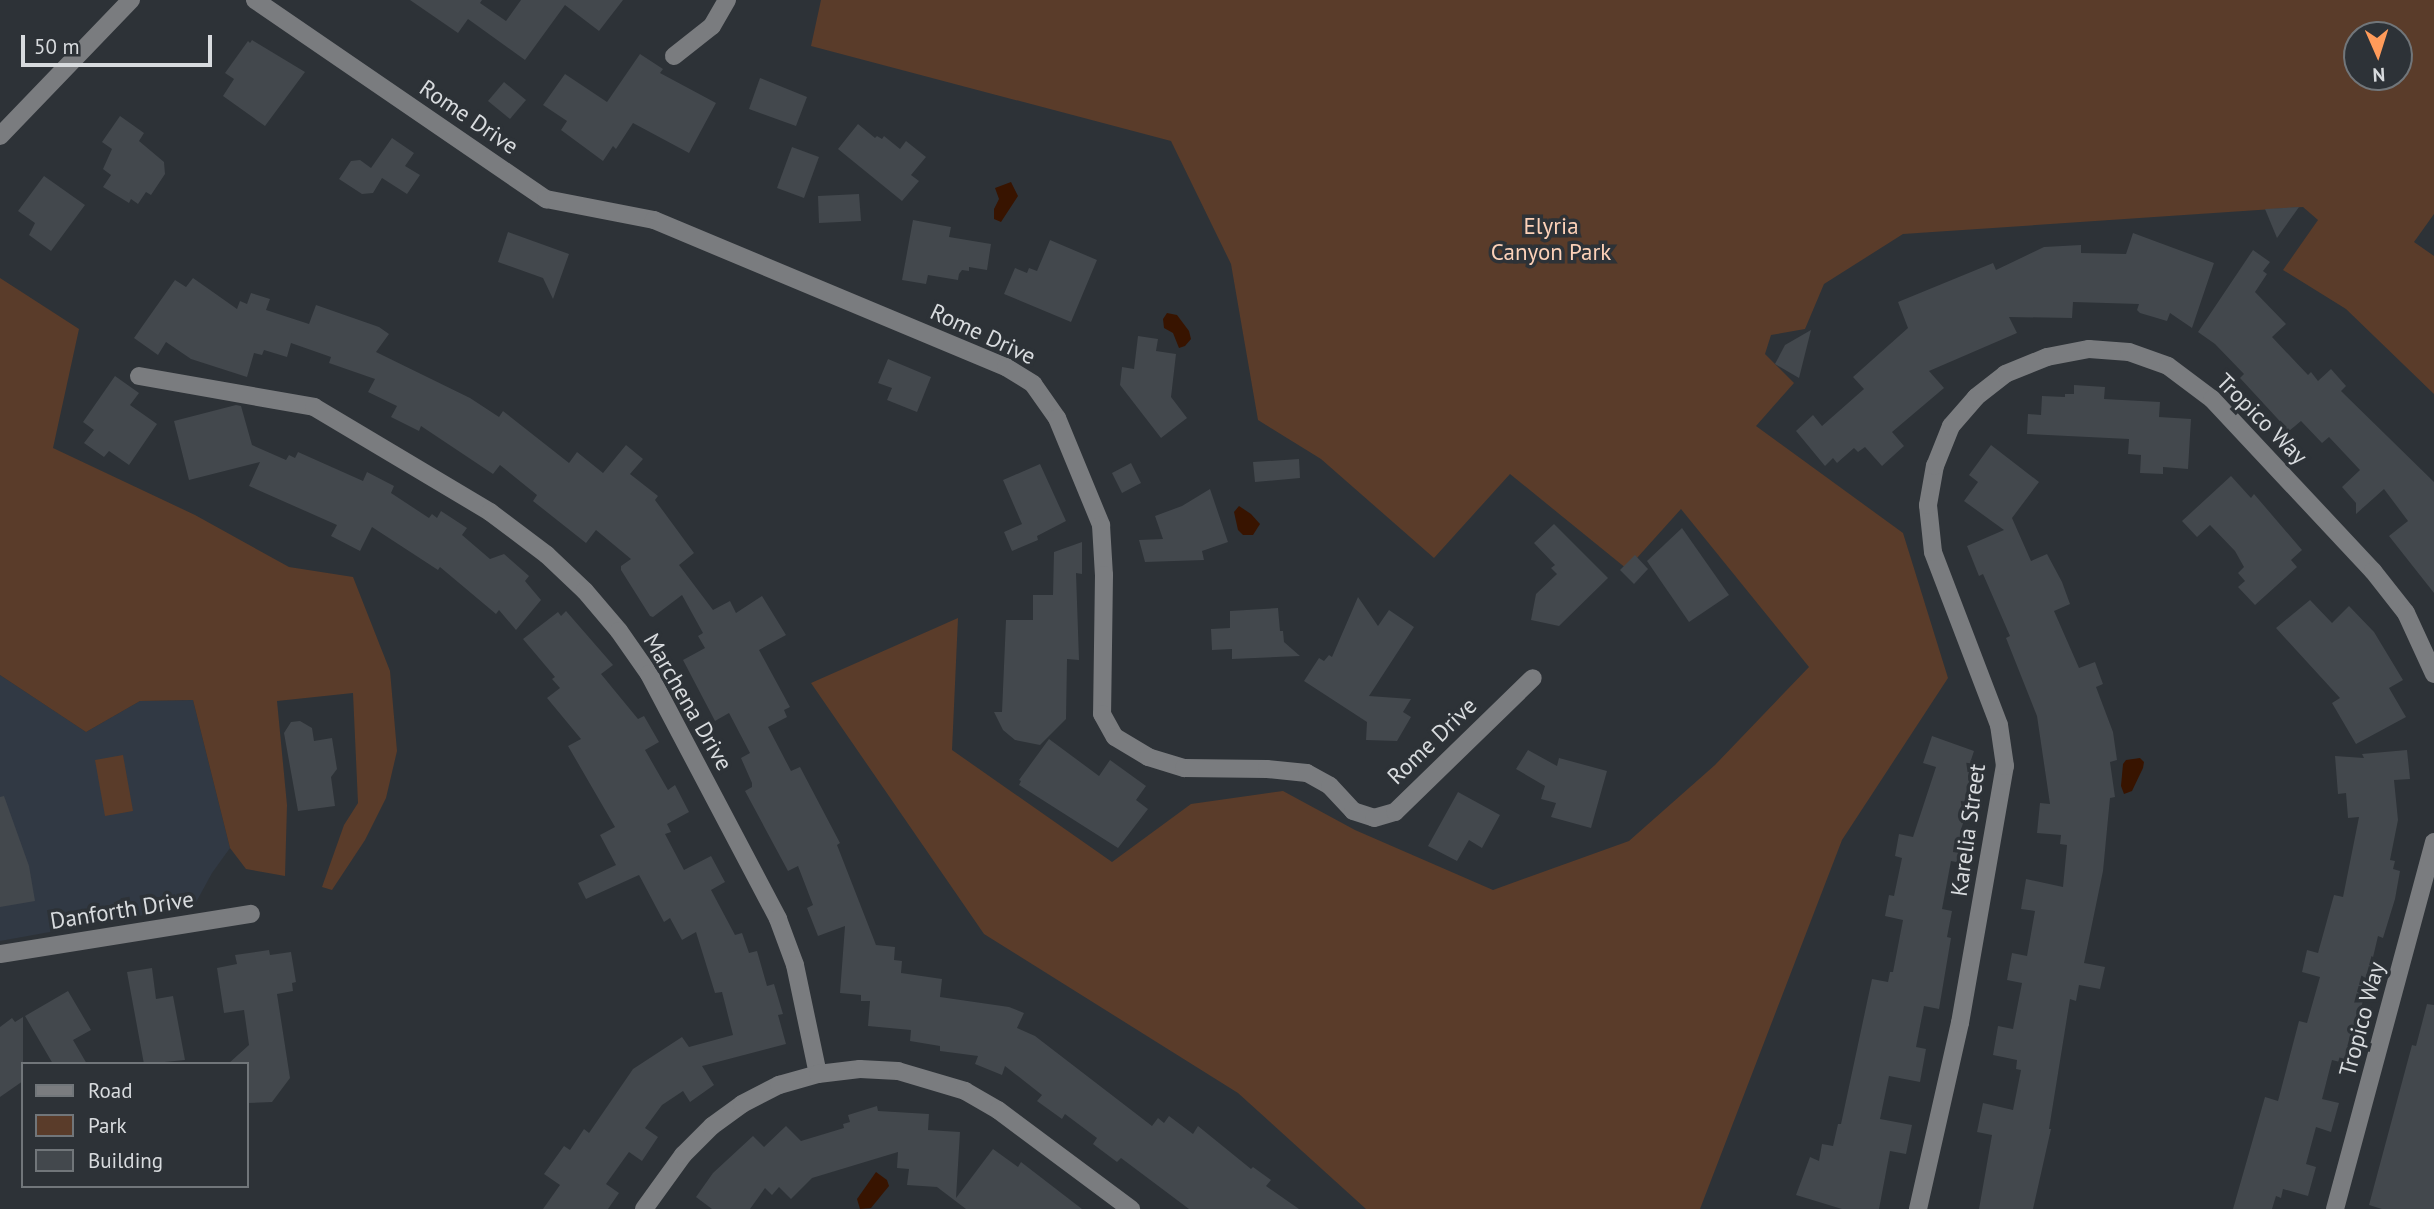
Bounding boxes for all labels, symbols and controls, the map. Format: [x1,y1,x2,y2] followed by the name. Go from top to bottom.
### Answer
[24,21,215,65] scale bar
[2343,21,2413,91] north arrow
[34,33,80,60] text: 50 m
[2372,63,2386,87] text: N
[414,74,524,160] street label: Rome Drive
[1491,212,1611,266] park label: Elyria Canyon Park
[926,298,1040,370] street label: Rome Drive
[2211,368,2313,470] street label: Tropico Way
[638,629,738,775] street label: Marchena Drive
[1382,692,1482,790] street label: Rome Drive
[1945,762,1991,898] street label: Karelia Street
[48,885,196,935] street label: Danforth Drive
[2333,959,2391,1079] street label: Tropico Way
[21,1062,248,1188] legend
[88,1077,132,1104] text: Road
[88,1112,127,1139] text: Park
[88,1147,163,1174] text: Building

